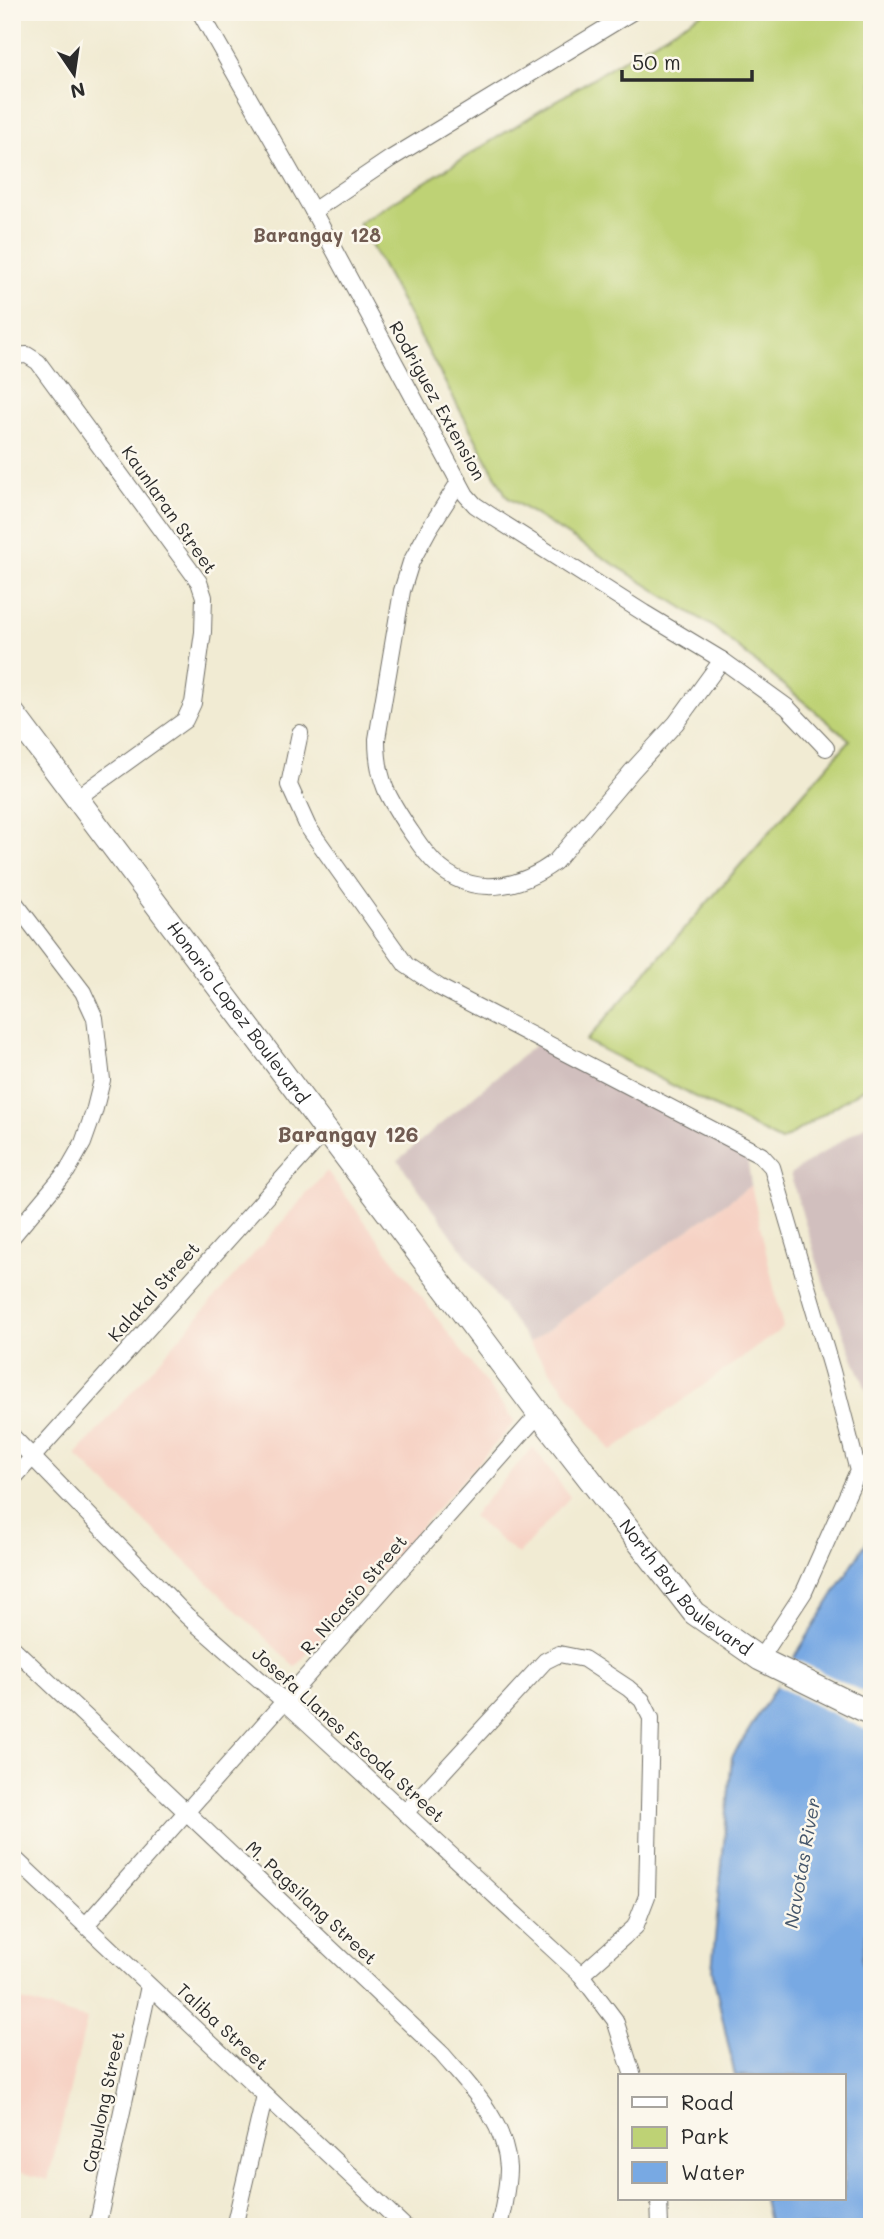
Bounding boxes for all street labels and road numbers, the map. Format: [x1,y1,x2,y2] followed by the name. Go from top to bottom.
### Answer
[384,317,492,485] street label: Rodriguez Extension
[117,441,223,578] street label: Kaunlaran Street
[162,916,315,1108] street label: Honorio Lopez Boulevard
[102,1236,204,1346] street label: Kalakal Street
[614,1514,757,1661] street label: North Bay Boulevard
[295,1529,412,1659] street label: R. Nicasio Street
[247,1641,450,1827] street label: Josefa Llanes Escoda Street
[241,1835,383,1970] street label: M. Pagsilang Street
[172,1978,274,2075] street label: Taliba Street
[76,2029,130,2175] street label: Capulong Street

